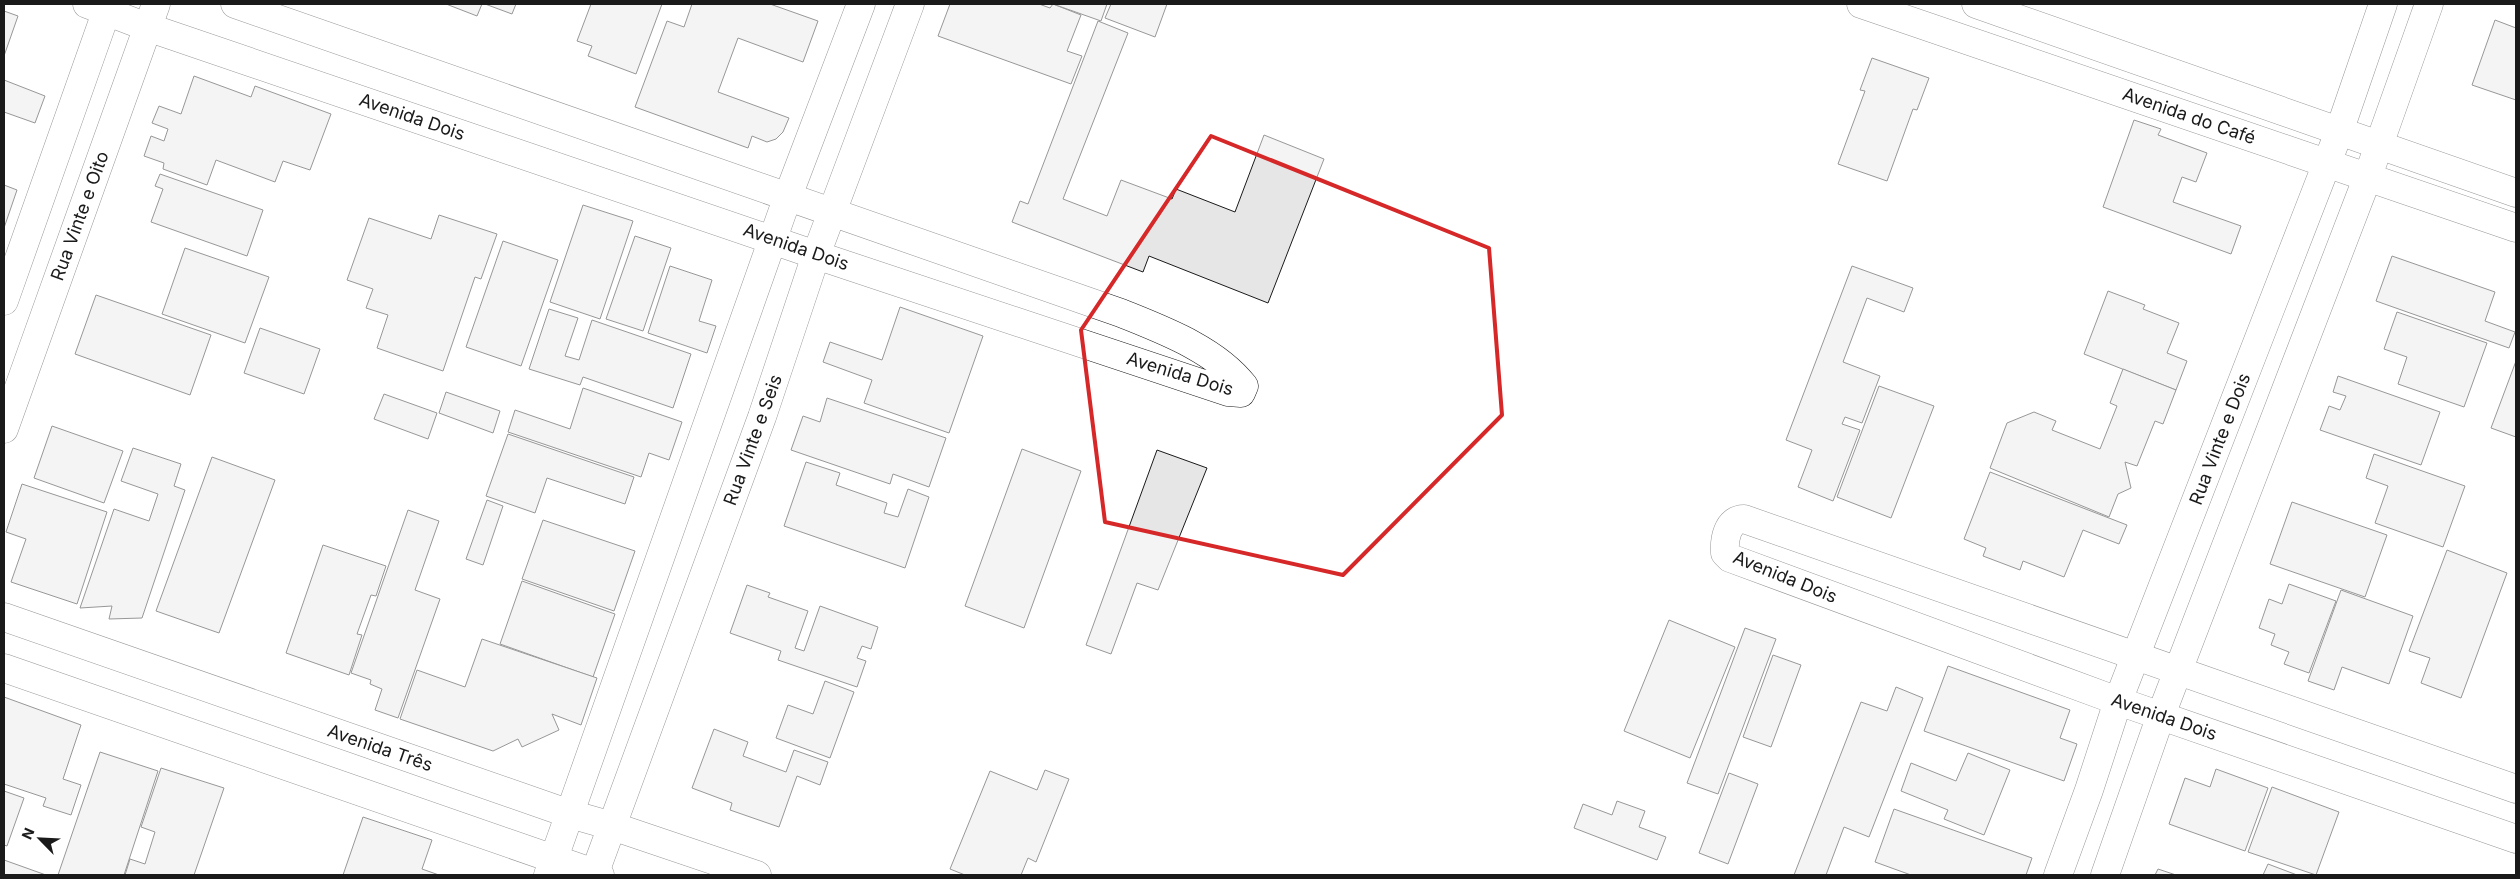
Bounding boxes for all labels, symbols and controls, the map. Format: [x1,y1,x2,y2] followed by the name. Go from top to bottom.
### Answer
[2120,83,2258,148] street label: Avenida do Café
[357,89,468,144] street label: Avenida Dois
[46,148,113,283] street label: Rua Vinte e Oito
[741,219,852,274] street label: Avenida Dois
[1124,347,1236,400] street label: Avenida Dois
[2185,370,2254,508] street label: Rua Vinte e Dois
[719,372,786,508] street label: Rua Vinte e Seis
[1730,546,1840,607] street label: Avenida Dois
[2109,689,2220,744] street label: Avenida Dois
[325,720,435,775] street label: Avenida Três
[15,814,65,864] north arrow
[18,825,38,842] text: N

